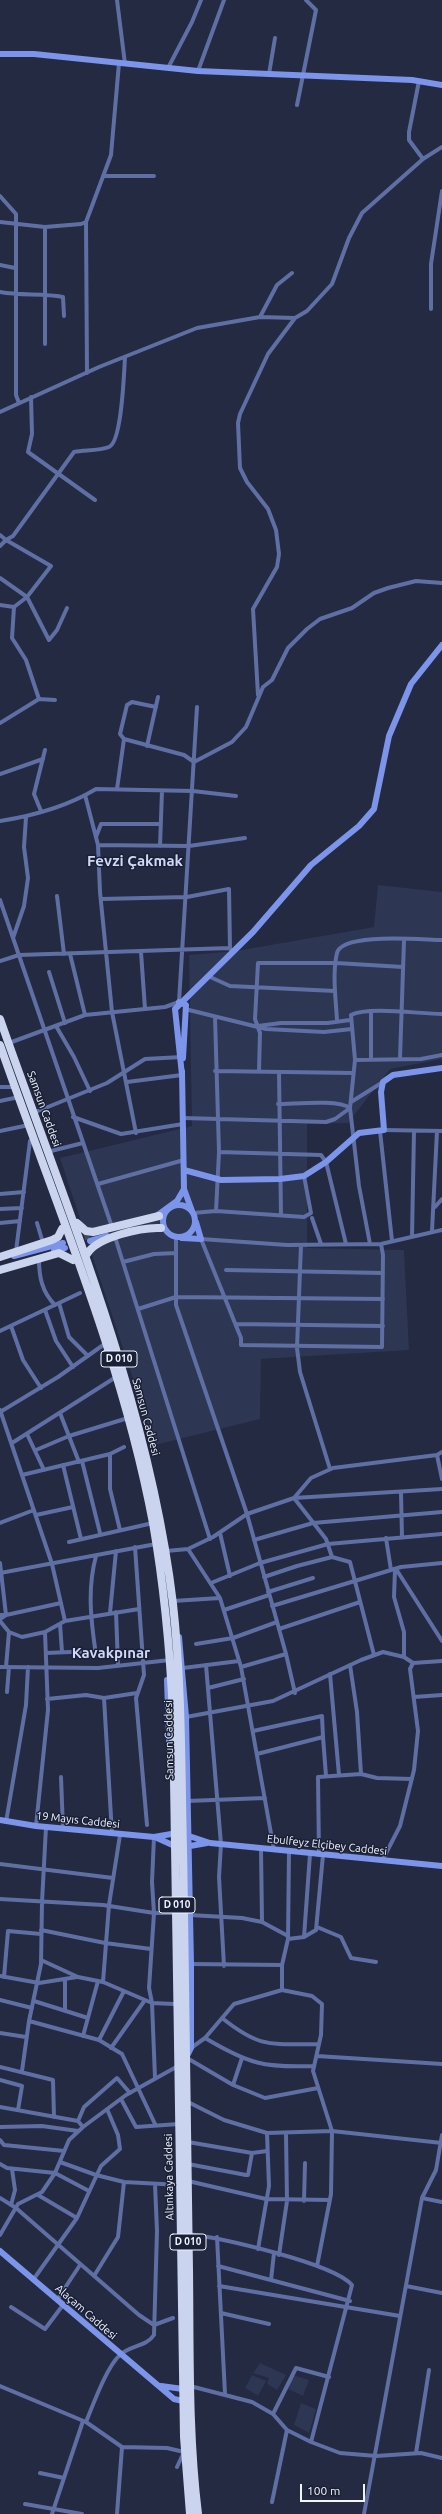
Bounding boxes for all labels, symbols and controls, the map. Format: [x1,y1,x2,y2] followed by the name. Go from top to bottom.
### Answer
[87,852,183,870] district label: Fevzi Çakmak
[24,1069,64,1149] street label: Samsun Caddesi
[101,1351,137,1367] road number: D 010
[129,1377,163,1457] street label: Samsun Caddesi
[72,1644,150,1662] district label: Kavakpınar
[162,1700,176,1780] street label: Samsun Caddesi
[35,1809,121,1831] street label: 19 Mayıs Caddesi
[266,1832,388,1858] street label: Ebulfeyz Elçibey Caddesi
[159,1897,195,1913] road number: D 010
[162,2134,176,2220] street label: Altınkaya Caddesi
[170,2234,206,2250] road number: D 010
[53,2282,119,2342] street label: Alaçam Caddesi
[302,2476,367,2502] scale bar
[307,2484,340,2497] text: 100 m

